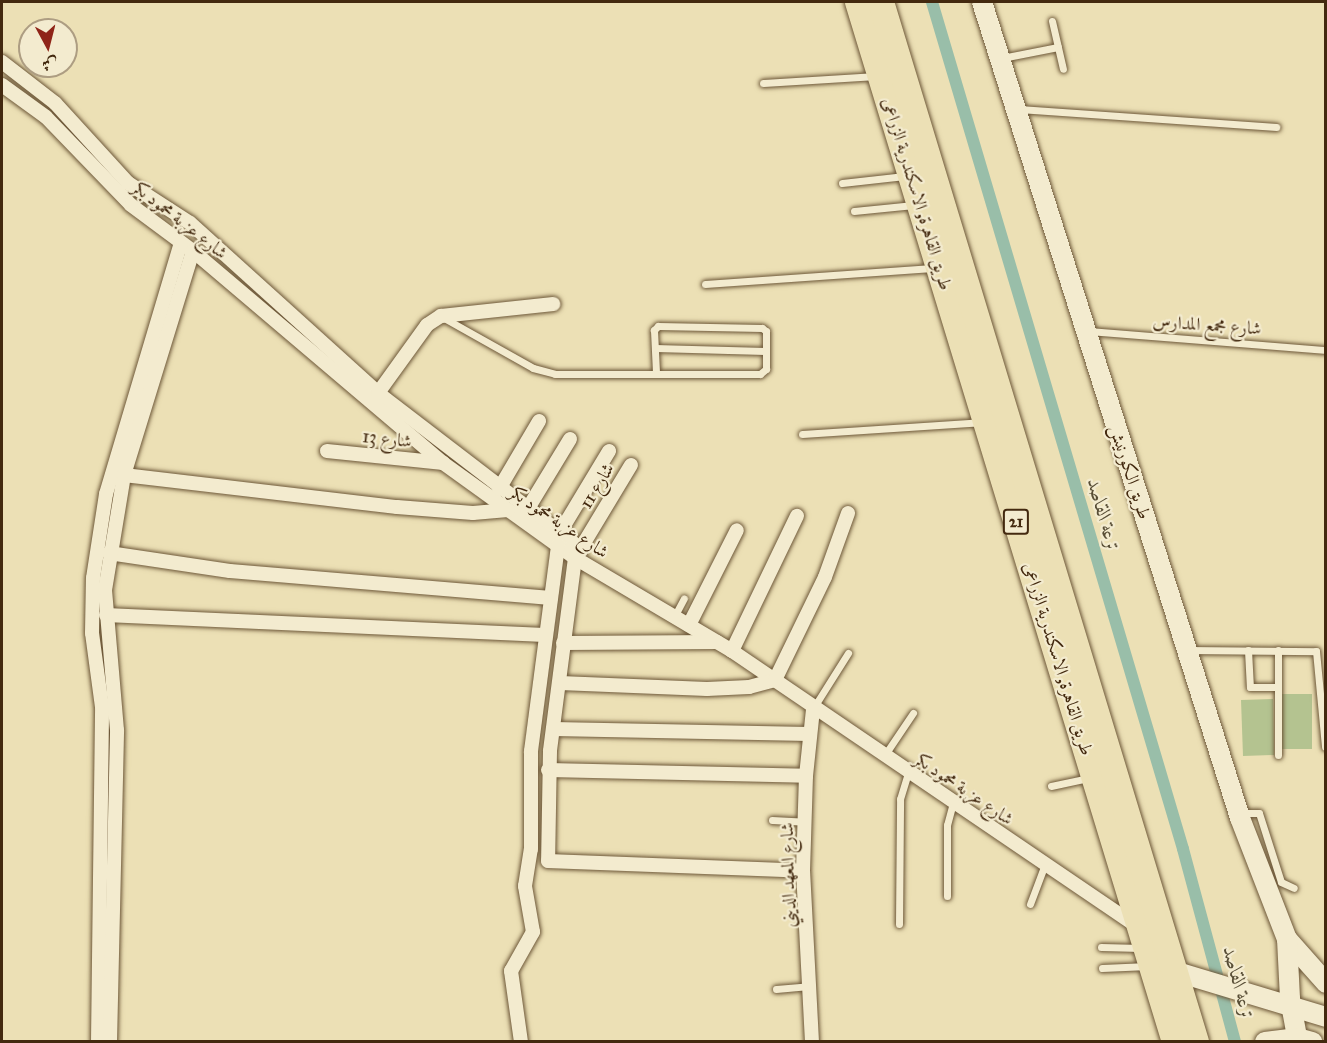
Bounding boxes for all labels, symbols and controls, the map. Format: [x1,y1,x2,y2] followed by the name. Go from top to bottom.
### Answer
[18,18,78,78] north arrow
[41,54,59,75] text: ش
[877,95,957,293] street label: طريق القاهرة, الاسكندرية الزراعى
[128,176,232,264] street label: شارع عزبة محمود بكر
[1152,310,1262,340] street label: شارع مجمع المدارس
[1105,422,1155,522] street label: طريق الكورنيش
[361,426,413,452] street label: شارع 13
[575,459,619,513] street label: شارع 11
[1082,476,1126,554] water label: ترعة القاصد
[505,481,613,563] street label: شارع عزبة محمود بكر
[1002,509,1030,535] road number: 21
[1018,560,1098,758] street label: طريق القاهرة, الاسكندرية الزراعى
[910,748,1018,830] street label: شارع عزبة محمود بكر
[776,822,800,928] street label: شارع المعهد الديني
[1218,944,1260,1022] water label: ترعة القاصد

